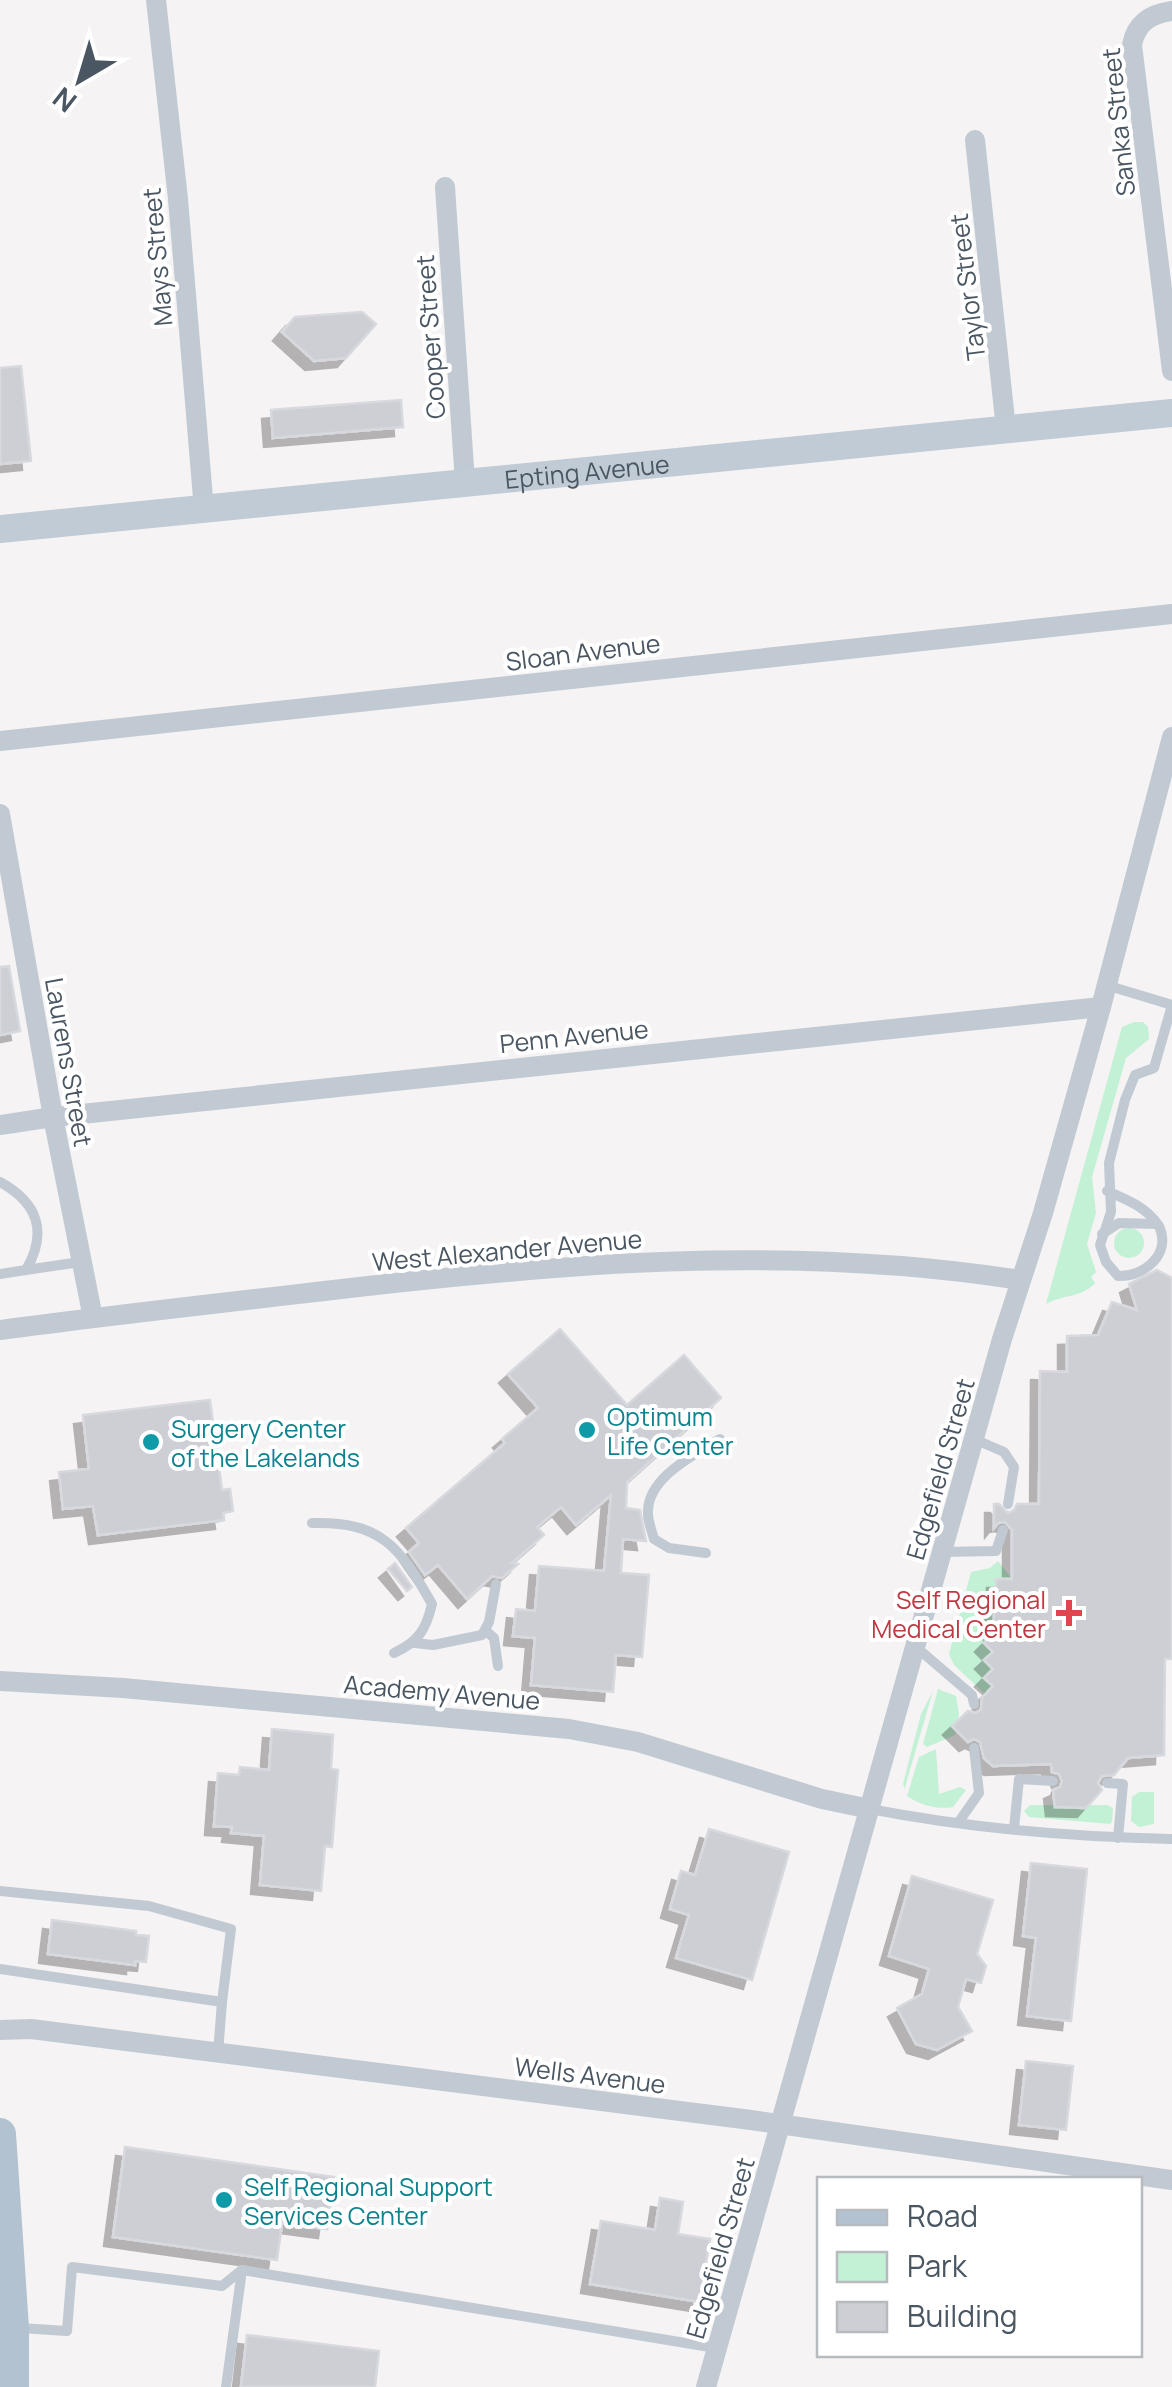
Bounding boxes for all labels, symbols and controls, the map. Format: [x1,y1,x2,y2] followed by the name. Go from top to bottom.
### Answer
[30,30,130,130] north arrow
[1093,46,1143,198] street label: Sanka Street
[44,79,84,122] text: N
[134,186,180,328] street label: Mays Street
[941,212,993,362] street label: Taylor Street
[407,254,453,420] street label: Cooper Street
[503,445,671,496] street label: Epting Avenue
[504,625,662,679] street label: Sloan Avenue
[37,975,101,1149] street label: Laurens Street
[498,1011,650,1061] street label: Penn Avenue
[371,1221,643,1279] street label: West Alexander Avenue
[897,1374,983,1564] street label: Edgefield Street
[607,1399,734,1463] place label: Optimum Life Center
[171,1411,360,1475] place label: Surgery Center of the Lakelands
[576,1419,598,1441] marker: Optimum Life Center
[140,1431,162,1453] marker: Surgery Center of the Lakelands
[871,1582,1046,1646] place label: Self Regional Medical Center
[1056,1600,1082,1626] marker: Self Regional Medical Center
[342,1666,542,1718] street label: Academy Avenue
[512,2048,668,2102] street label: Wells Avenue
[677,2153,763,2343] street label: Edgefield Street
[244,2169,493,2233] place label: Self Regional Support Services Center
[817,2177,1142,2357] legend
[213,2189,235,2211] marker: Self Regional Support Services Center
[907,2195,978,2236] text: Road
[907,2245,968,2286] text: Park
[907,2295,1018,2336] text: Building

